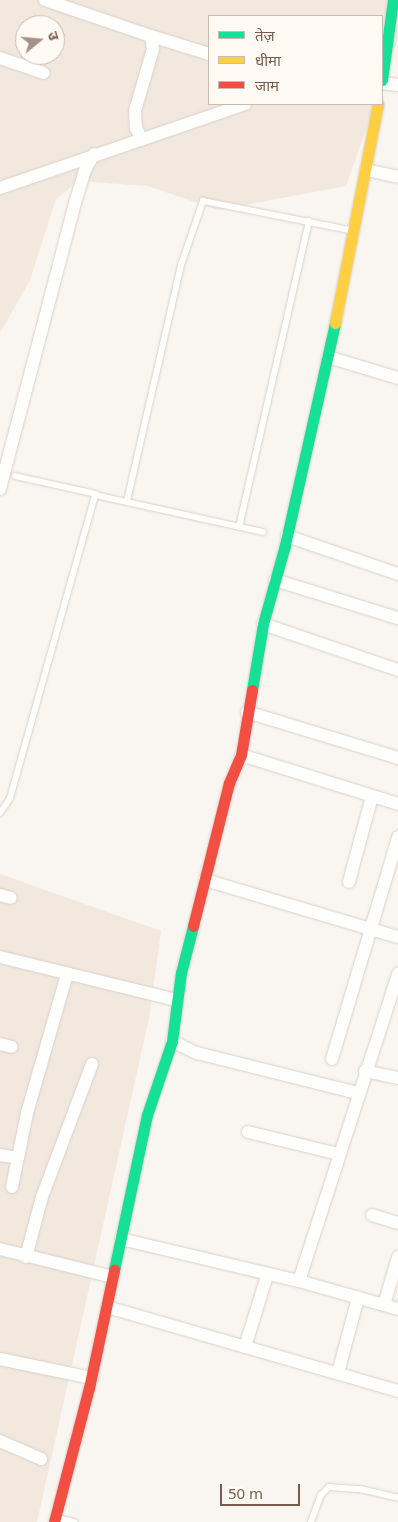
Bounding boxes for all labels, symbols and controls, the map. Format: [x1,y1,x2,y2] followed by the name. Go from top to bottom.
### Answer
[15,15,65,65] north arrow
[208,15,383,105] legend
[255,25,275,45] text: तेज़
[44,29,64,42] text: उ
[255,50,281,70] text: धीमा
[255,75,279,95] text: जाम
[223,1474,303,1506] scale bar
[228,1483,263,1503] text: 50 m

